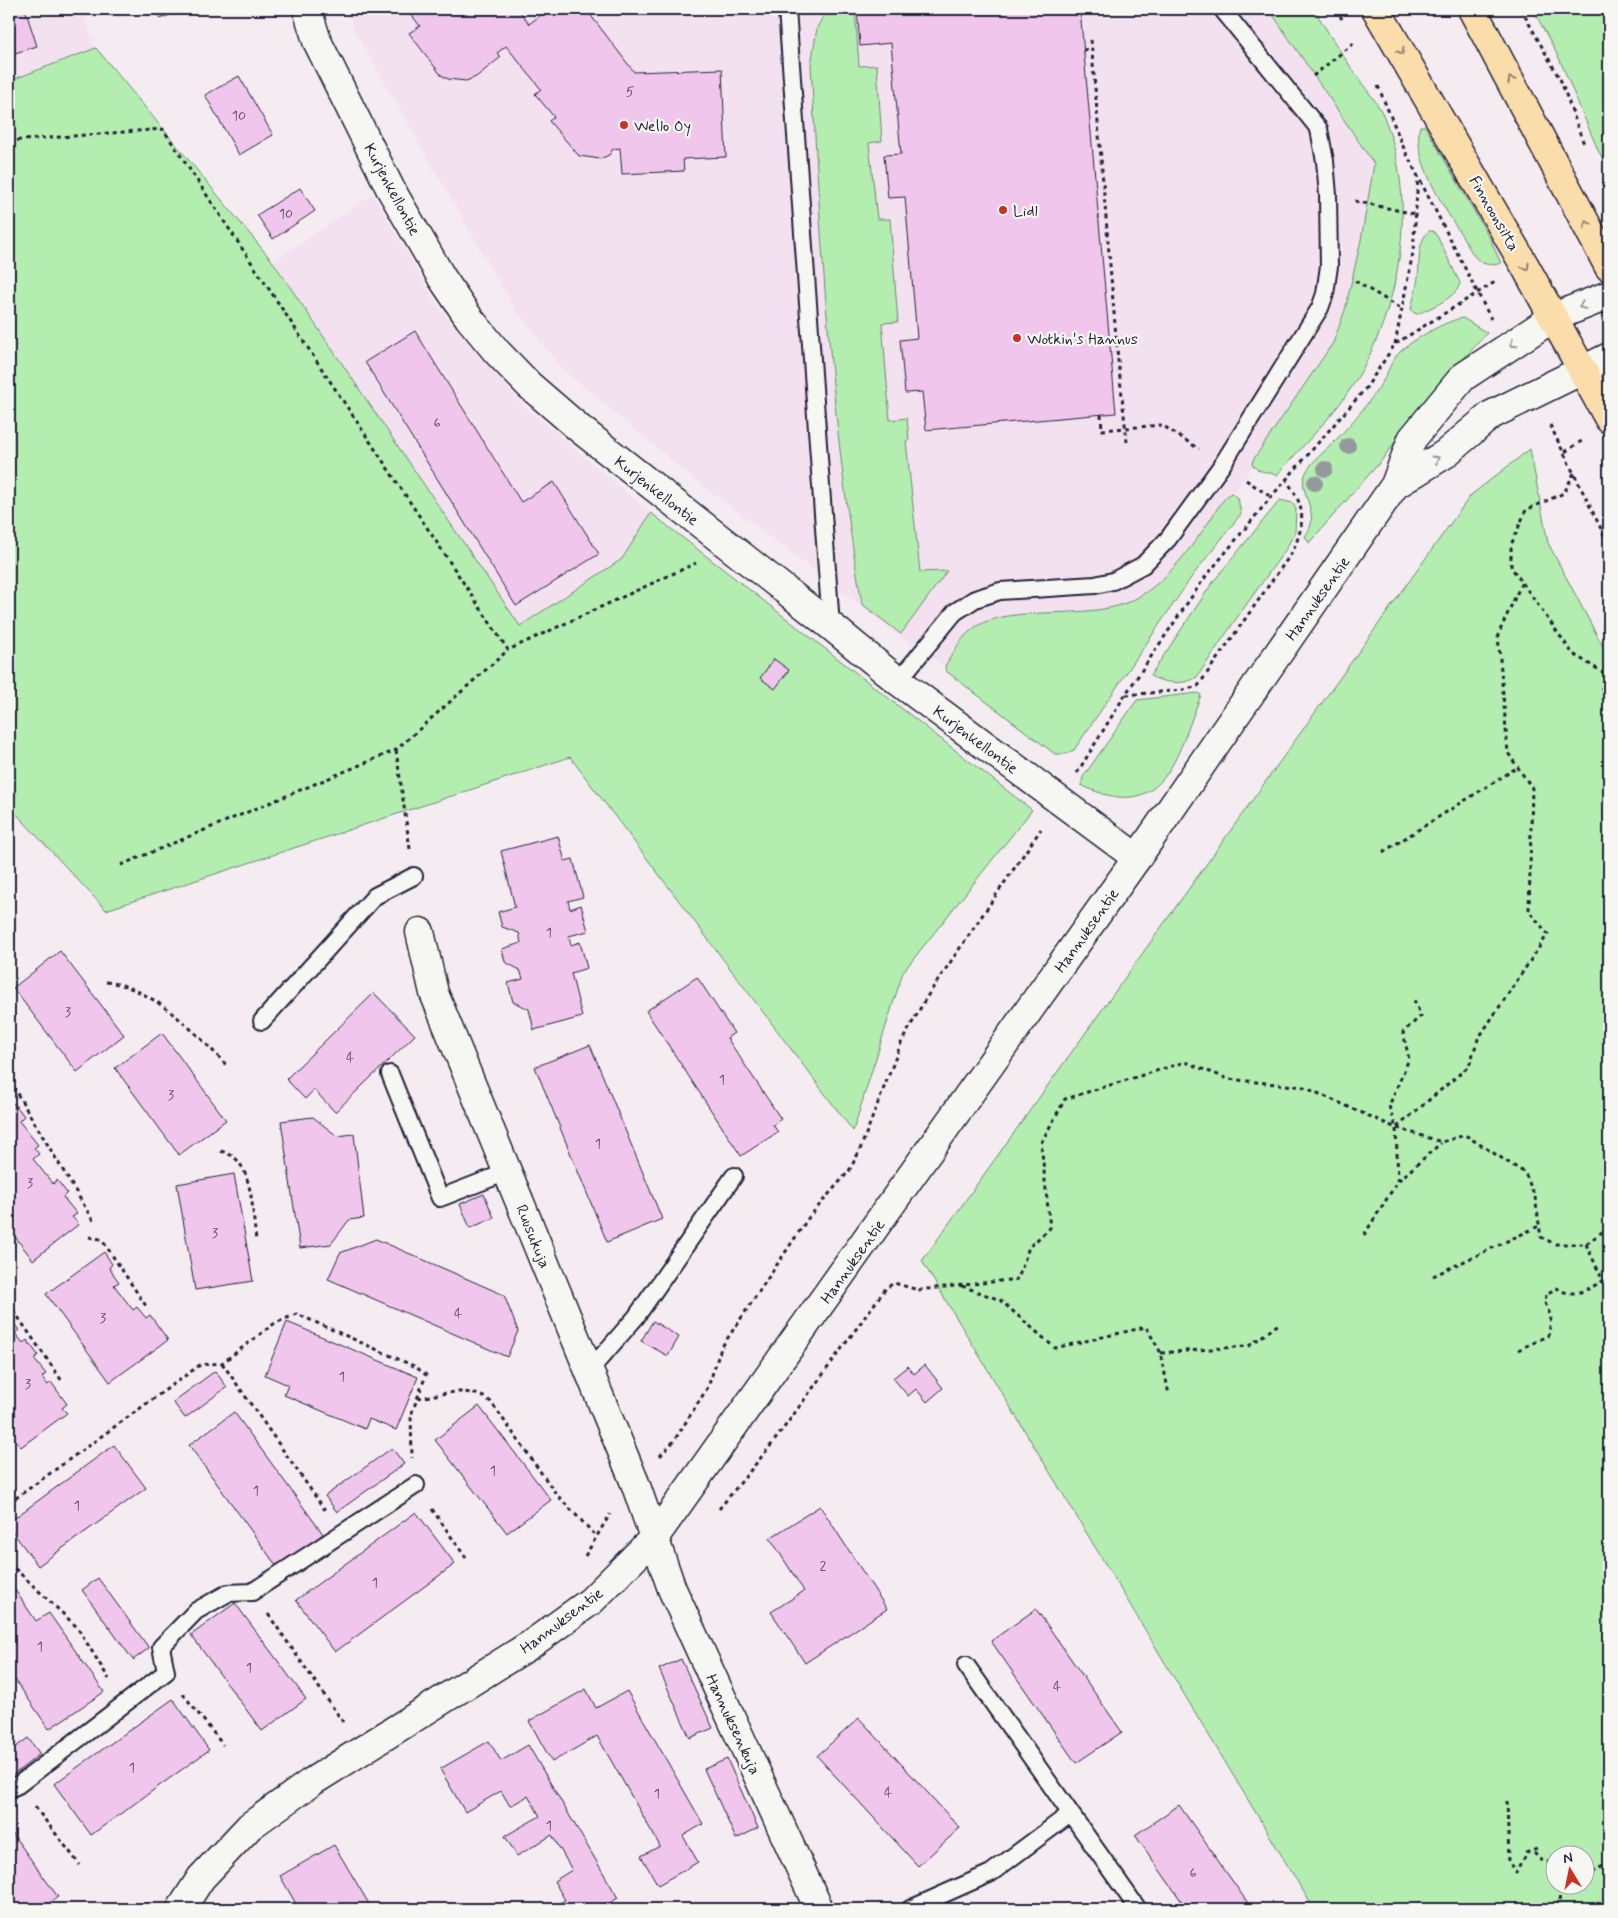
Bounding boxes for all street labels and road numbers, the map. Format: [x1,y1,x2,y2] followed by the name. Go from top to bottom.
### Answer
[359,140,425,240] street label: Kurjenkellontie
[1464,172,1524,255] street label: Finnoonsilta
[610,452,703,531] street label: Kurjenkellontie
[1281,552,1355,645] street label: Hannuksentie
[928,701,1022,779] street label: Kurjenkellontie
[1050,884,1124,977] street label: Hannuksentie
[510,1202,555,1272] street label: Ruusukuja
[816,1215,890,1308] street label: Hannuksentie
[516,1583,608,1659] street label: Hannuksentie
[700,1671,765,1779] street label: Hannuksenkuja

